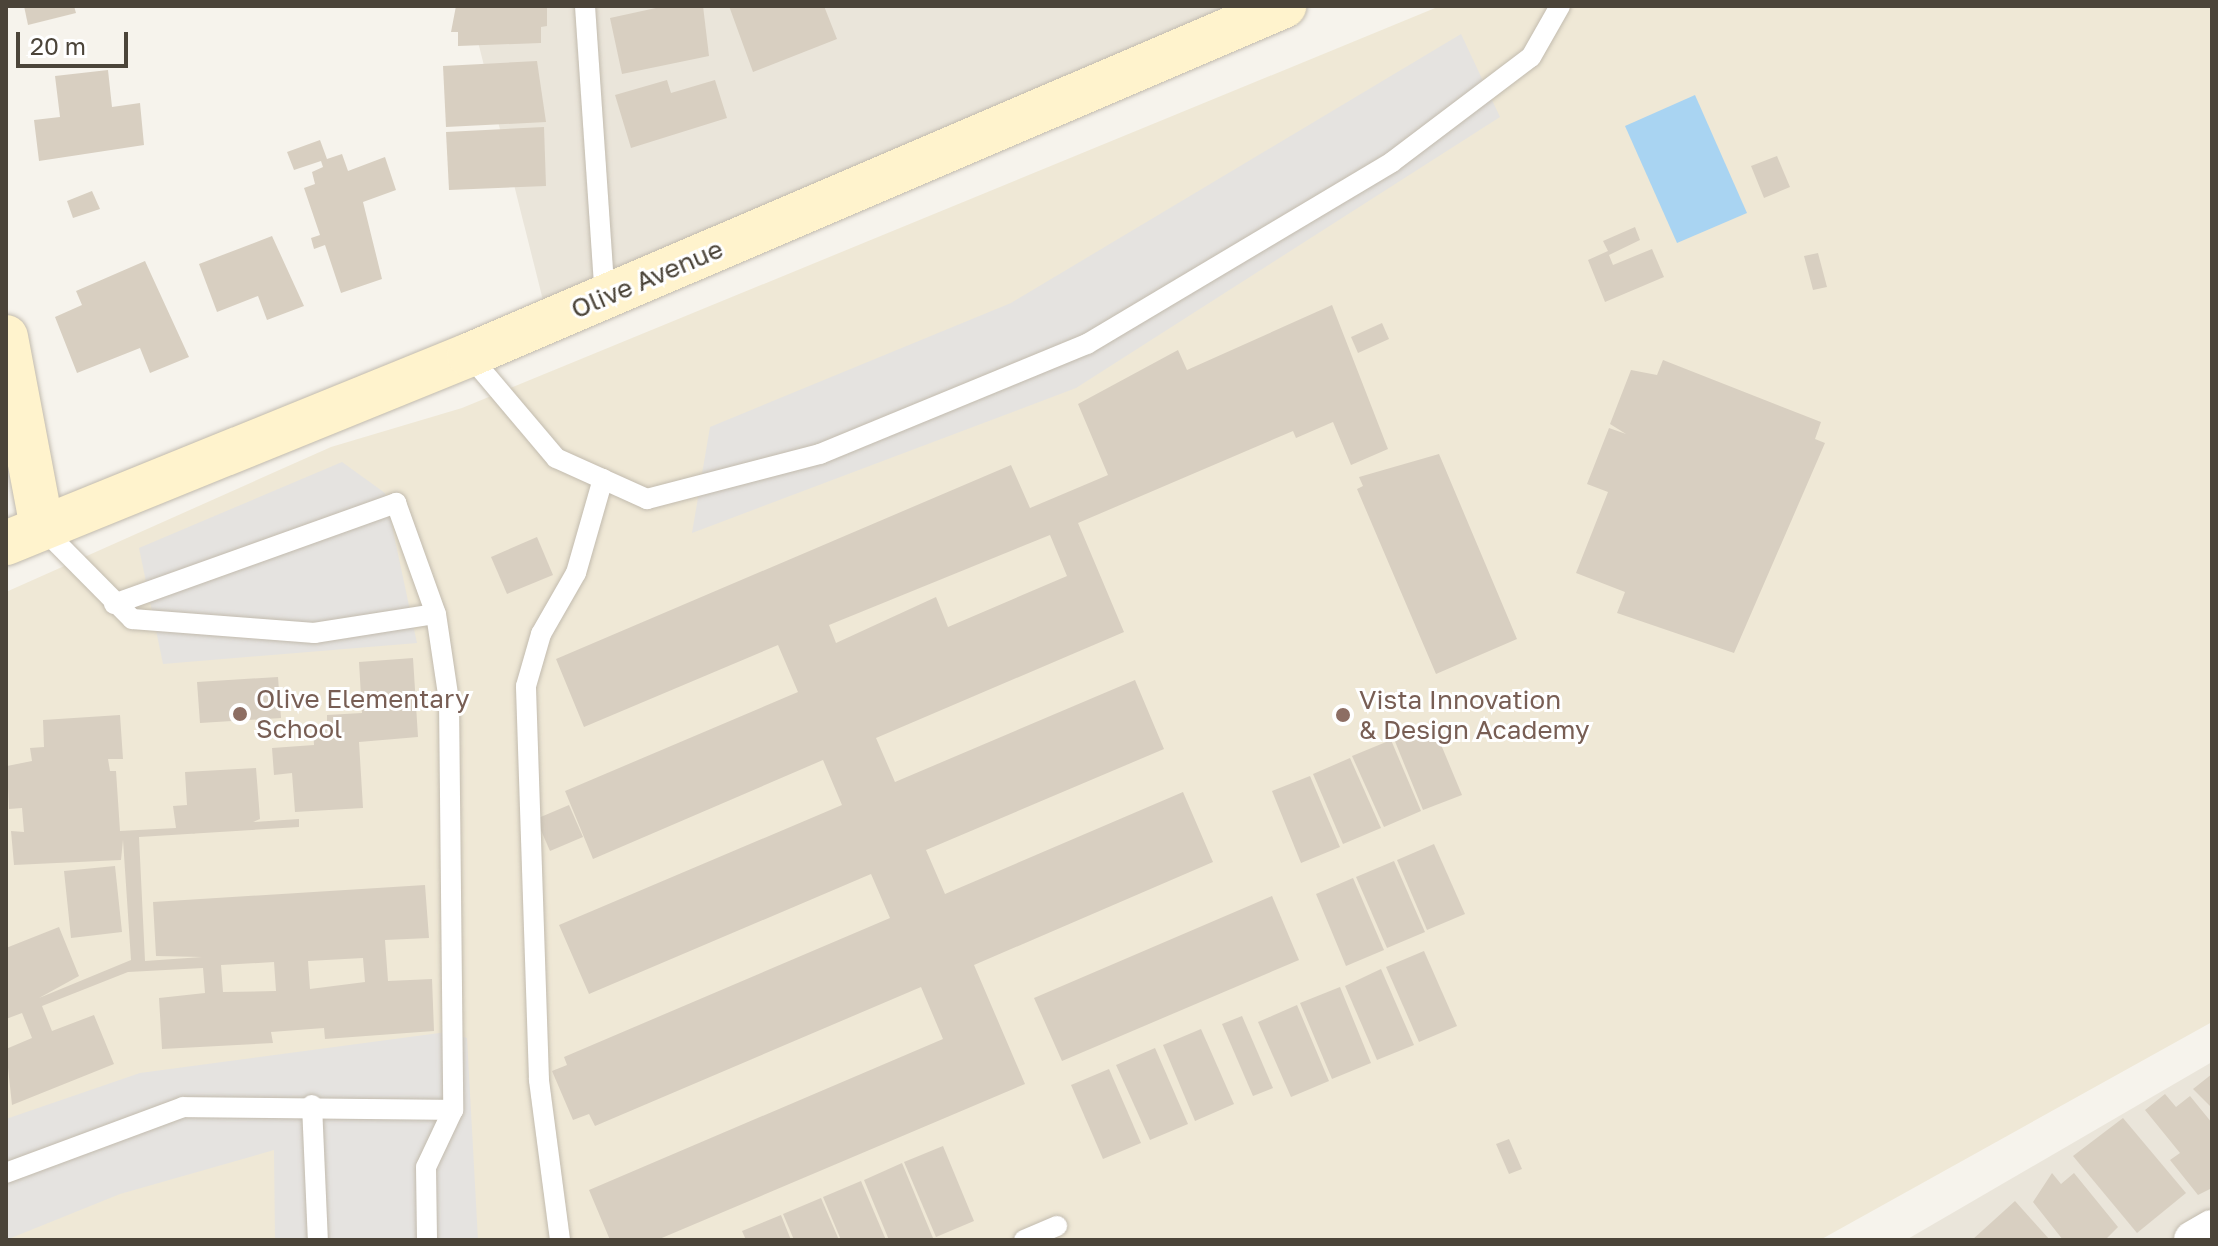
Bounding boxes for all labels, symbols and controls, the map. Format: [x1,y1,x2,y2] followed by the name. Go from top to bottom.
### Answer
[20,16,132,66] scale bar
[30,31,86,60] text: 20 m
[566,233,728,325] street label: Olive Avenue
[256,683,470,744] place label: Olive Elementary School
[1359,684,1590,746] place label: Vista Innovation & Design Academy
[231,705,249,723] marker: Olive Elementary School
[1334,706,1352,724] marker: Vista Innovation & Design Academy

